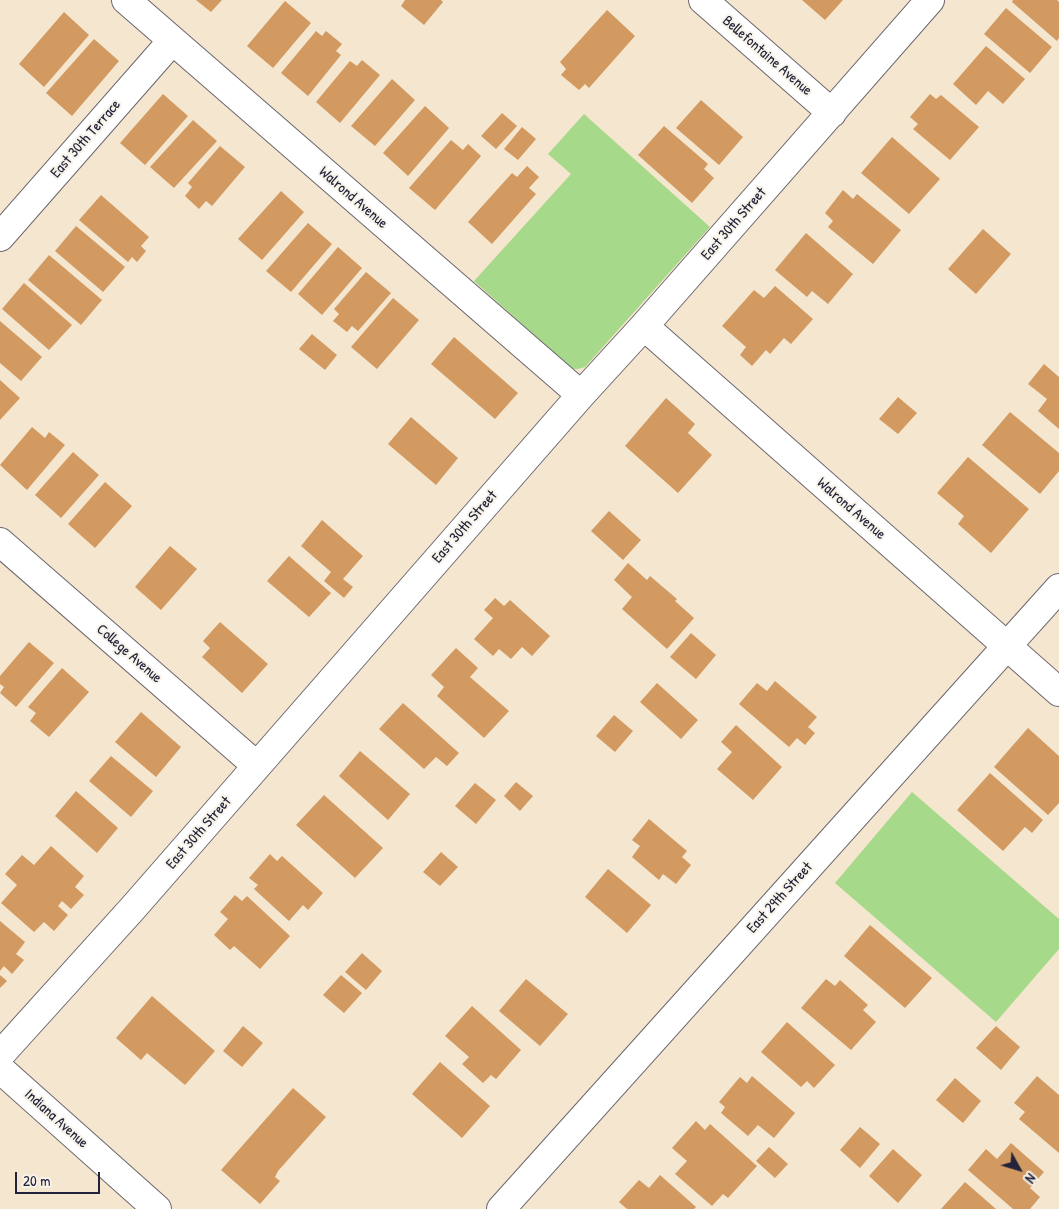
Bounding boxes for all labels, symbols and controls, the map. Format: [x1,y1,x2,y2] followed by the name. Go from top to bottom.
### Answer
[719,12,815,100] street label: Bellefontaine Avenue
[47,96,125,182] street label: East 30th Terrace
[315,163,391,233] street label: Walrond Avenue
[698,184,770,264] street label: East 30th Street
[813,474,889,544] street label: Walrond Avenue
[429,487,501,567] street label: East 30th Street
[93,621,165,687] street label: College Avenue
[163,793,235,873] street label: East 30th Street
[743,859,817,937] street label: East 29th Street
[20,1086,92,1152] street label: Indiana Avenue
[994,1144,1044,1194] north arrow
[18,1162,102,1194] scale bar
[23,1170,50,1191] text: 20 m
[1021,1170,1041,1188] text: N

